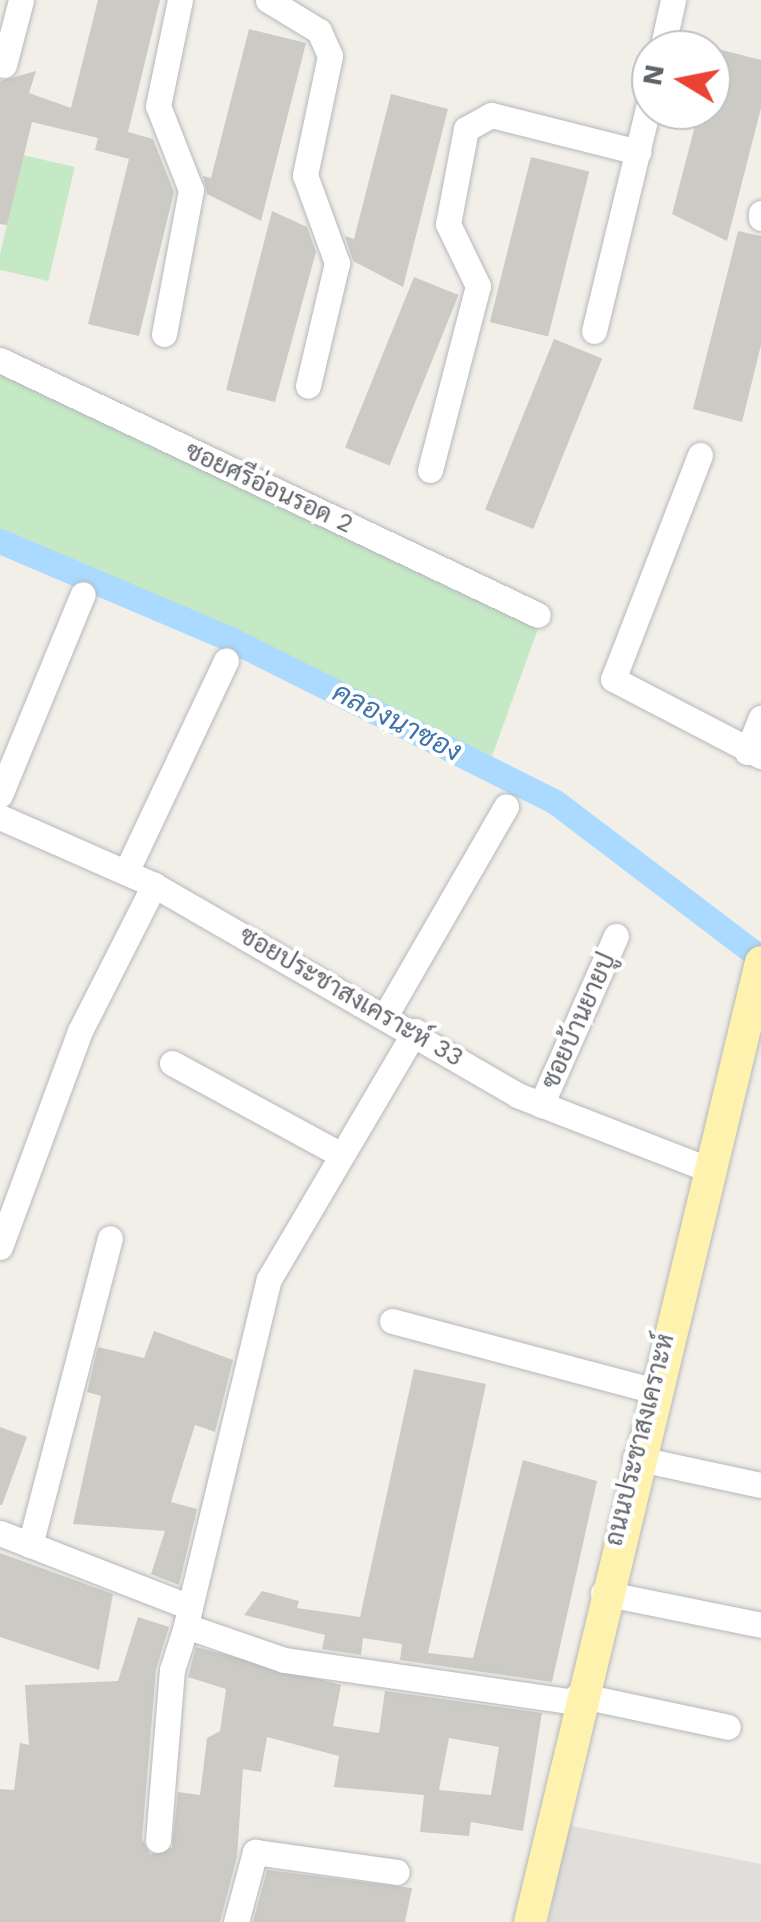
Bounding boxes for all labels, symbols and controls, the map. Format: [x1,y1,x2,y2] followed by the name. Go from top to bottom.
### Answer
[631,30,731,130] north arrow
[635,62,671,88] text: N
[180,436,358,540] street label: ซอยศรีอ่อนรอด 2
[327,675,467,769] water label: คลองนาซอง
[234,921,468,1073] street label: ซอยประชาสงเคราะห์ 33
[536,948,622,1094] street label: ซอยบ้านยายปู
[599,1331,681,1549] street label: ถนนประชาสงเคราะห์

